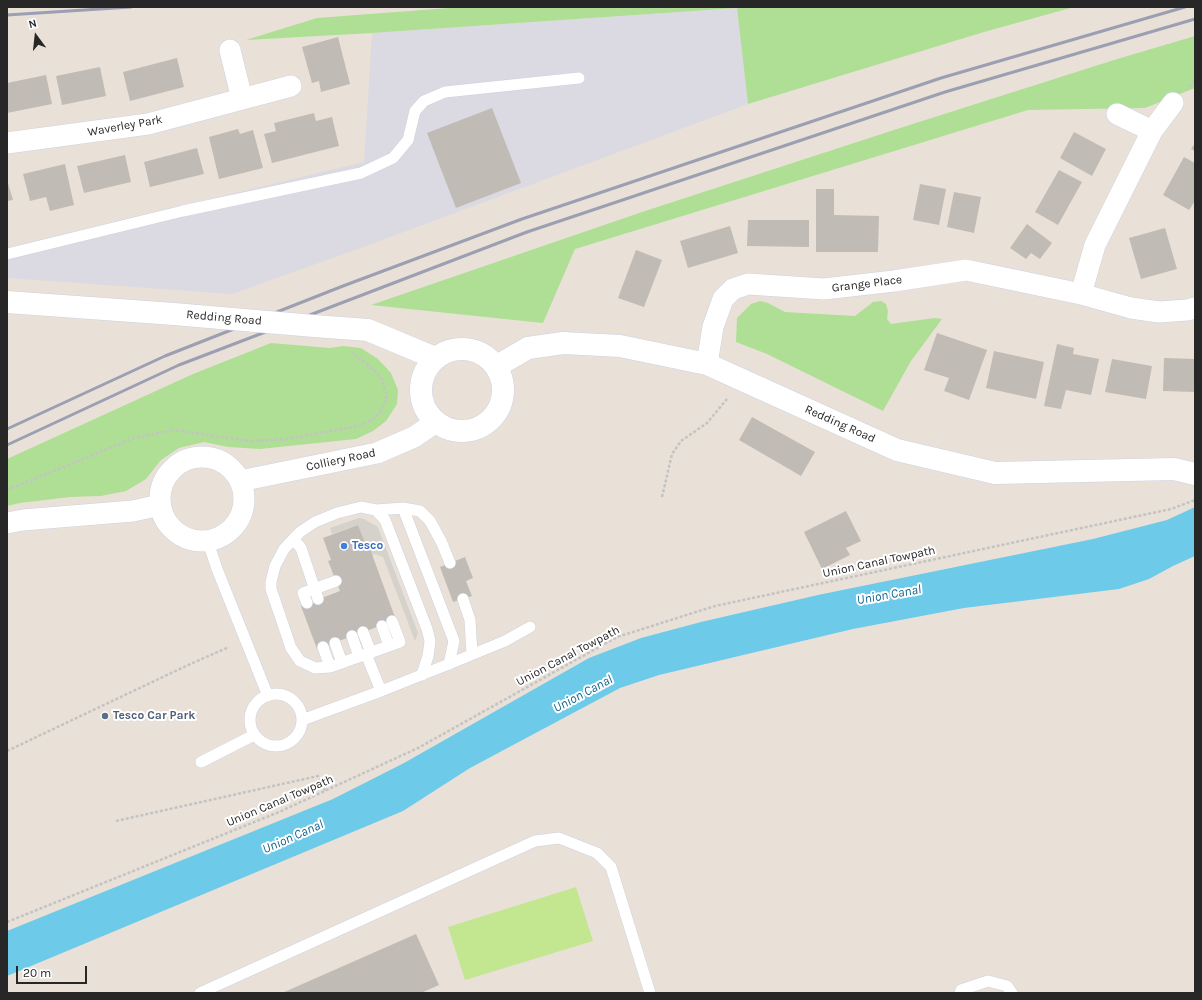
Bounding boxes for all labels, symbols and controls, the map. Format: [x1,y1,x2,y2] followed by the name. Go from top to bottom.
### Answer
[16,16,56,56] north arrow
[27,17,38,31] text: N
[86,112,164,140] street label: Waverley Park
[831,273,903,295] street label: Grange Place
[186,308,262,328] street label: Redding Road
[802,402,878,446] street label: Redding Road
[305,446,377,474] street label: Colliery Road
[352,539,383,553] place label: Tesco
[339,541,349,551] marker: Tesco
[821,543,937,581] street label: Union Canal Towpath
[856,582,922,608] water label: Union Canal
[514,623,622,689] street label: Union Canal Towpath
[551,672,615,716] water label: Union Canal
[113,709,195,723] place label: Tesco Car Park
[100,711,110,721] marker: Tesco Car Park
[224,772,336,830] street label: Union Canal Towpath
[260,817,326,857] water label: Union Canal
[18,958,89,984] scale bar
[23,966,51,980] text: 20 m

